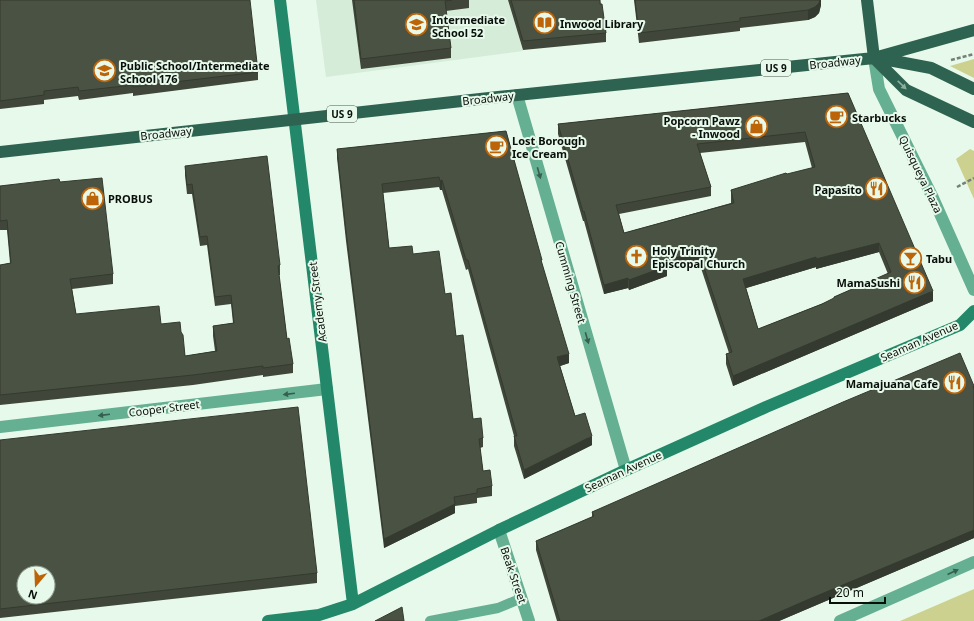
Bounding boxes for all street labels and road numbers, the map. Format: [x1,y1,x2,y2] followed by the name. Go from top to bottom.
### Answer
[809,52,862,72] street label: Broadway
[761,60,791,76] road number: US 9
[462,88,515,108] street label: Broadway
[327,106,357,122] road number: US 9
[140,123,193,143] street label: Broadway
[896,133,946,215] street label: Quisqueya Plaza
[552,239,590,325] street label: Cumming Street
[305,261,329,343] street label: Academy Street
[878,317,960,365] street label: Seaman Avenue
[128,396,200,420] street label: Cooper Street
[582,447,664,495] street label: Seaman Avenue
[497,545,531,605] street label: Beak Street

